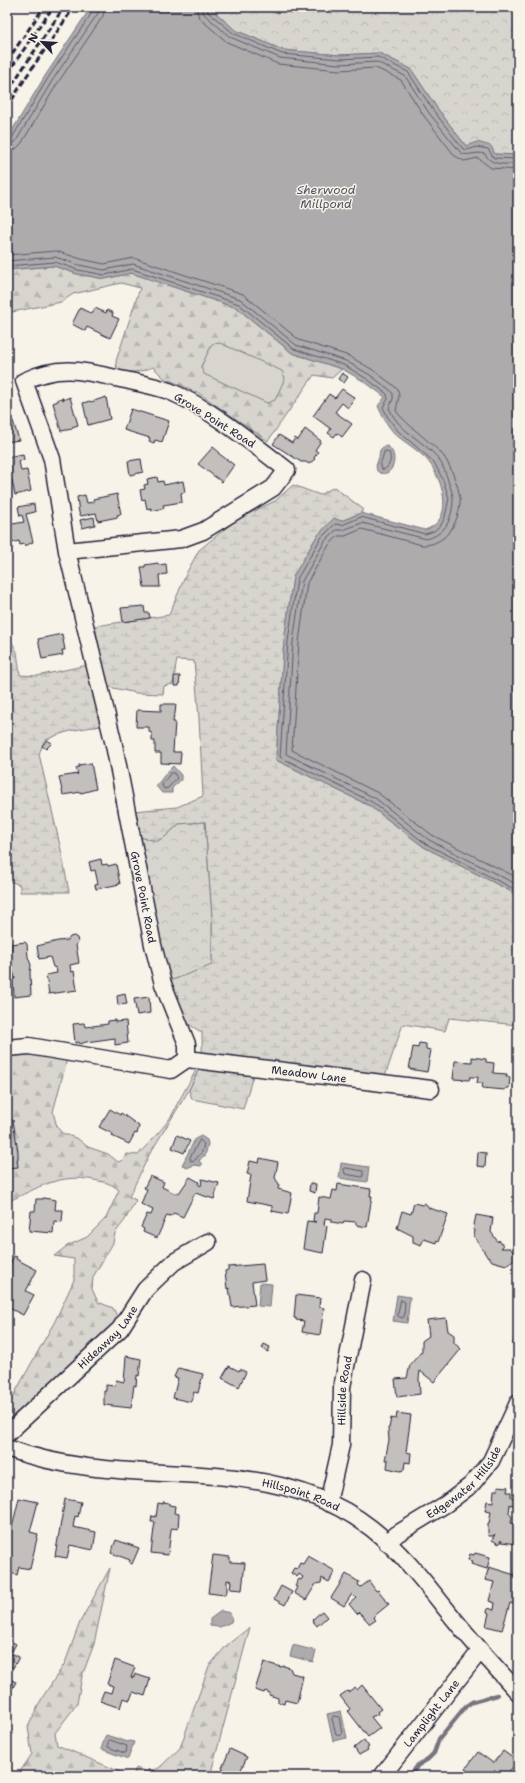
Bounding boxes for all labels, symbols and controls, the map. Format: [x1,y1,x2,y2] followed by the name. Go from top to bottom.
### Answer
[22,22,62,62] north arrow
[25,31,42,45] text: N
[297,182,356,212] water label: Sherwood Millpond
[171,389,258,452] street label: Grove Point Road
[127,850,160,945] street label: Grove Point Road
[270,1062,348,1087] street label: Meadow Lane
[75,1303,141,1373] street label: Hideaway Lane
[334,1355,356,1426] street label: Hillside Road
[423,1444,505,1522] street label: Edgewater Hillside
[261,1475,342,1515] street label: Hillspoint Road
[400,1676,463,1750] street label: Lamplight Lane

